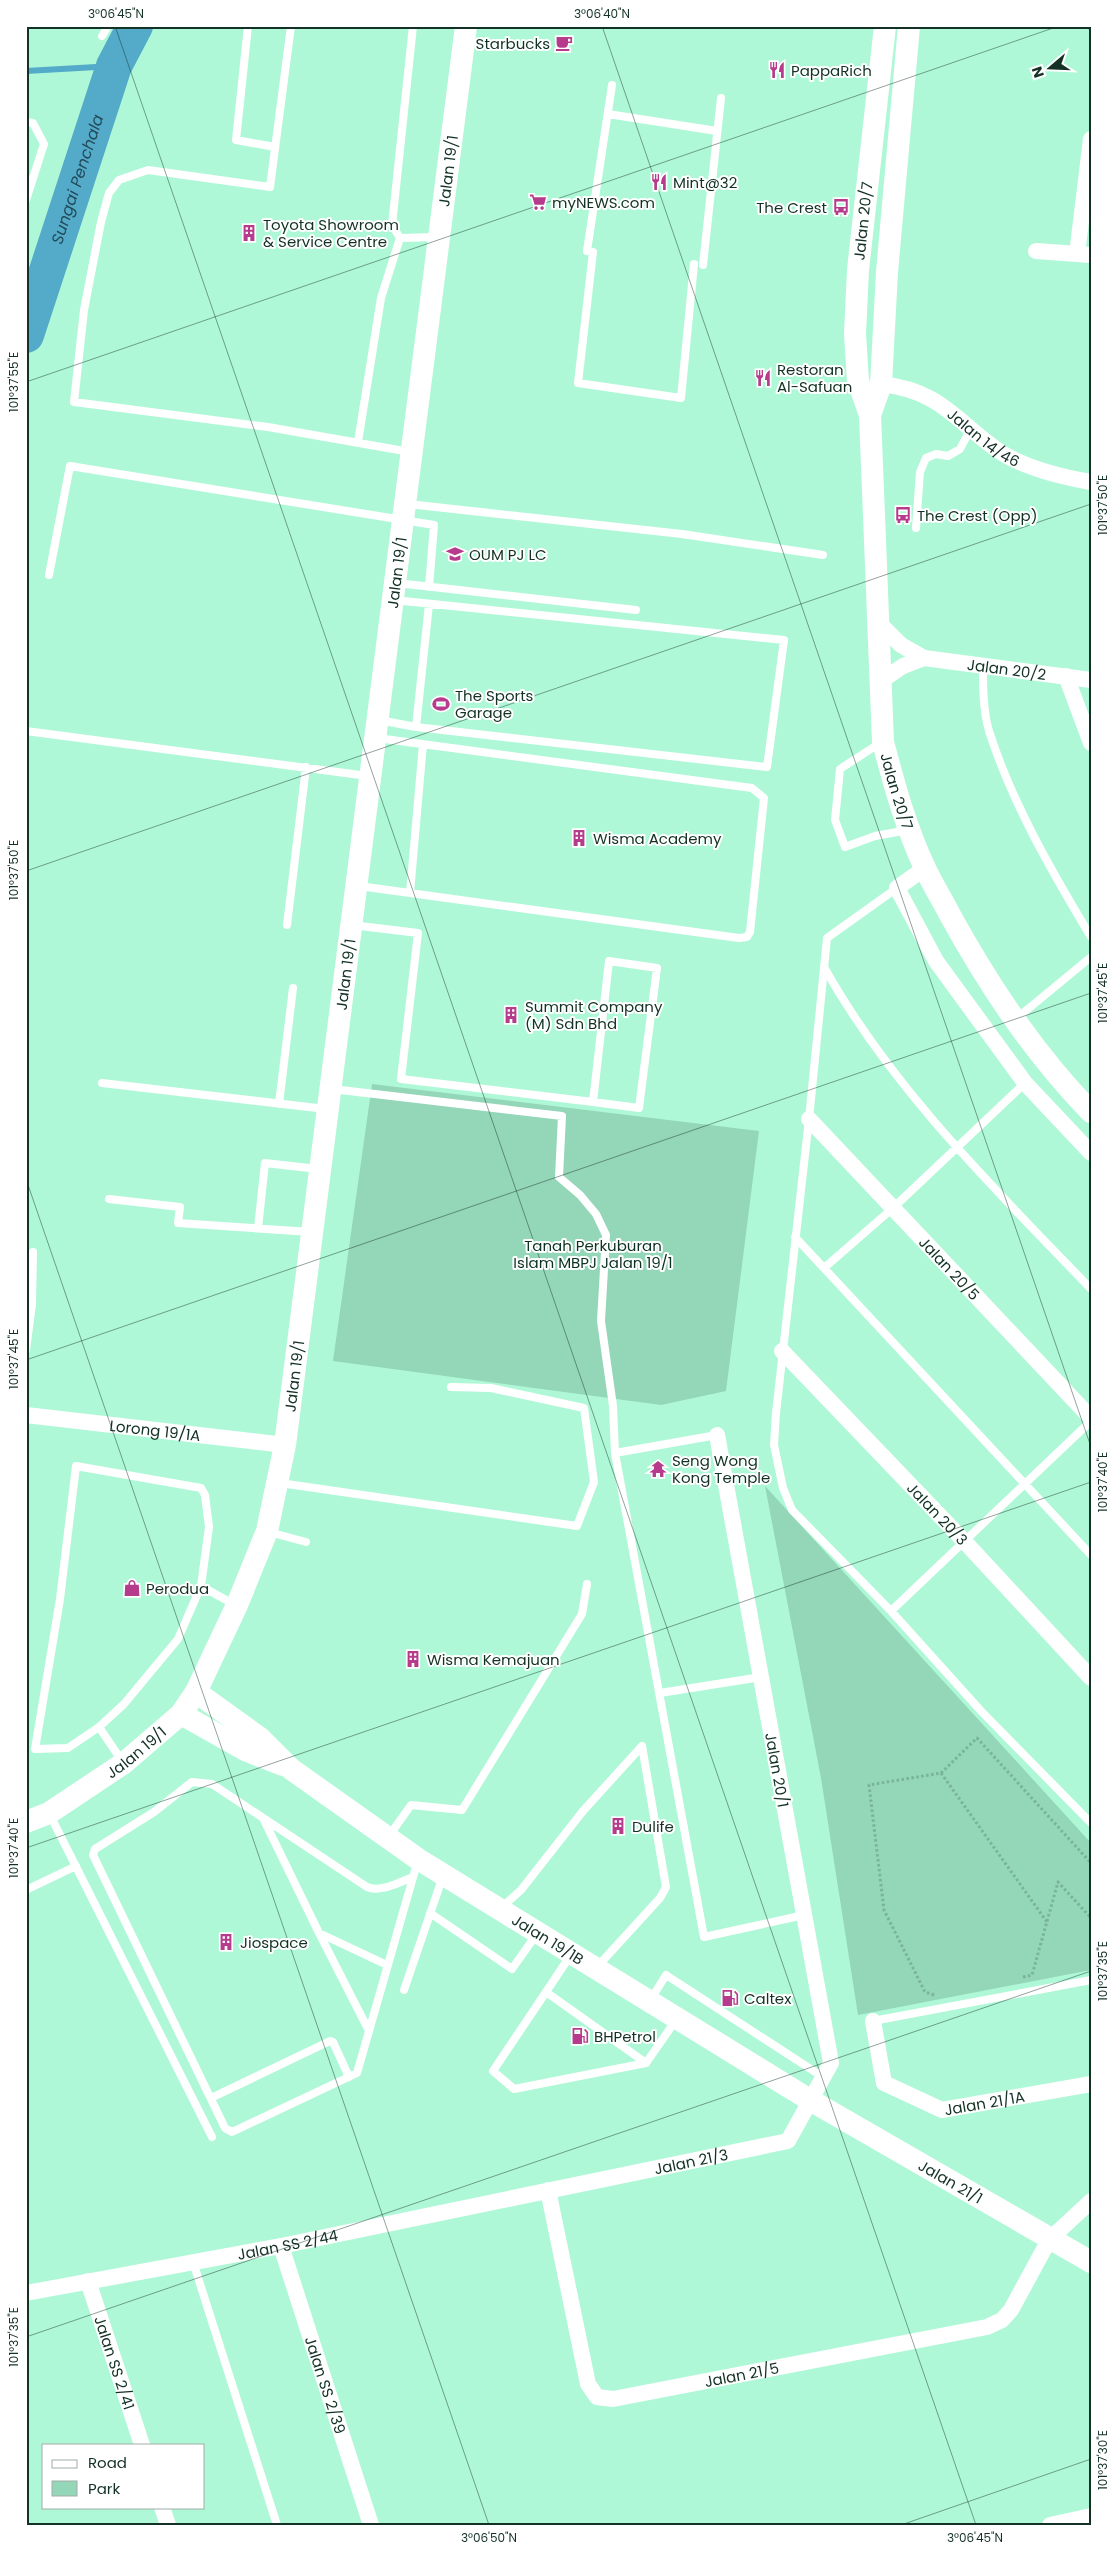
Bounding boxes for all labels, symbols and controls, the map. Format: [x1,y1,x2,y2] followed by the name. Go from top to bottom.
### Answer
[88,5,144,22] text: 3°06'45"N
[574,5,630,22] text: 3°06'40"N
[476,33,550,54] place label: Starbucks
[554,33,574,53] cafe icon: Starbucks
[1024,42,1074,92] north arrow
[767,60,787,80] restaurant icon: PappaRich
[791,60,872,81] place label: PappaRich
[1027,64,1049,80] text: N
[45,111,109,247] water label: Sungai Penchala
[433,134,462,208] street label: Jalan 19/1
[649,172,669,192] restaurant icon: Mint@32
[673,172,737,193] place label: Mint@32
[848,181,878,261] street label: Jalan 20/7
[528,192,548,212] supermarket icon: myNEWS.com
[552,192,655,213] place label: myNEWS.com
[756,197,827,218] place label: The Crest
[831,197,851,217] bus stop icon: The Crest
[263,214,399,252] place label: Toyota Showroom & Service Centre
[239,223,259,243] building icon: Toyota Showroom & Service Centre
[5,352,22,412] text: 101°37'55"E
[777,359,852,397] place label: Restoran Al-Safuan
[753,368,773,388] restaurant icon: Restoran Al-Safuan
[943,403,1023,471] street label: Jalan 14/46
[1094,475,1111,535] text: 101°37'50"E
[893,505,913,525] bus stop icon: The Crest (Opp)
[917,505,1037,526] place label: The Crest (Opp)
[381,536,411,610] street label: Jalan 19/1
[445,544,465,564] school or university icon: OUM PJ LC
[469,544,547,565] place label: OUM PJ LC
[966,653,1047,684] street label: Jalan 20/2
[455,685,534,723] place label: The Sports Garage
[431,694,451,714] sports icon: The Sports Garage
[876,750,919,832] street label: Jalan 20/7
[569,828,589,848] building icon: Wisma Academy
[593,828,722,849] place label: Wisma Academy
[5,840,22,900] text: 101°37'50"E
[330,937,360,1011] street label: Jalan 19/1
[1094,963,1111,1023] text: 101°37'45"E
[525,996,663,1034] place label: Summit Company (M) Sdn Bhd
[501,1005,521,1025] building icon: Summit Company (M) Sdn Bhd
[915,1232,985,1305] street label: Jalan 20/5
[513,1235,673,1273] park label: Tanah Perkuburan Islam MBPJ Jalan 19/1
[5,1329,22,1389] text: 101°37'45"E
[279,1339,309,1413] street label: Jalan 19/1
[109,1414,202,1446] street label: Lorong 19/1A
[672,1450,770,1488] place label: Seng Wong Kong Temple
[1094,1452,1111,1512] text: 101°37'40"E
[648,1459,668,1479] temple icon: Seng Wong Kong Temple
[903,1477,973,1549] street label: Jalan 20/3
[122,1578,142,1598] shop icon: Perodua
[146,1578,209,1599] place label: Perodua
[403,1649,423,1669] building icon: Wisma Kemajuan
[427,1649,560,1670] place label: Wisma Kemajuan
[102,1721,170,1783] street label: Jalan 19/1
[760,1731,794,1809] street label: Jalan 20/1
[608,1816,628,1836] building icon: Dulife
[632,1816,674,1837] place label: Dulife
[5,1818,22,1878] text: 101°37'40"E
[508,1909,588,1969] street label: Jalan 19/1B
[216,1932,236,1952] building icon: Jiospace
[240,1932,308,1953] place label: Jiospace
[1094,1941,1111,2001] text: 101°37'35"E
[720,1988,740,2008] fuel station icon: Caltex
[744,1988,791,2009] place label: Caltex
[570,2026,590,2046] fuel station icon: BHPetrol
[594,2026,656,2047] place label: BHPetrol
[943,2085,1026,2120] street label: Jalan 21/1A
[652,2143,730,2179] street label: Jalan 21/3
[915,2154,987,2208] street label: Jalan 21/1
[236,2224,340,2264] street label: Jalan SS 2/44
[5,2307,22,2367] text: 101°37'35"E
[90,2313,140,2412] street label: Jalan SS 2/41
[300,2334,351,2436] street label: Jalan SS 2/39
[703,2357,781,2392] street label: Jalan 21/5
[1094,2430,1111,2490] text: 101°37'30"E
[42,2444,205,2508] legend
[88,2452,127,2473] text: Road
[88,2478,120,2499] text: Park
[461,2529,517,2546] text: 3°06'50"N
[947,2529,1003,2546] text: 3°06'45"N

